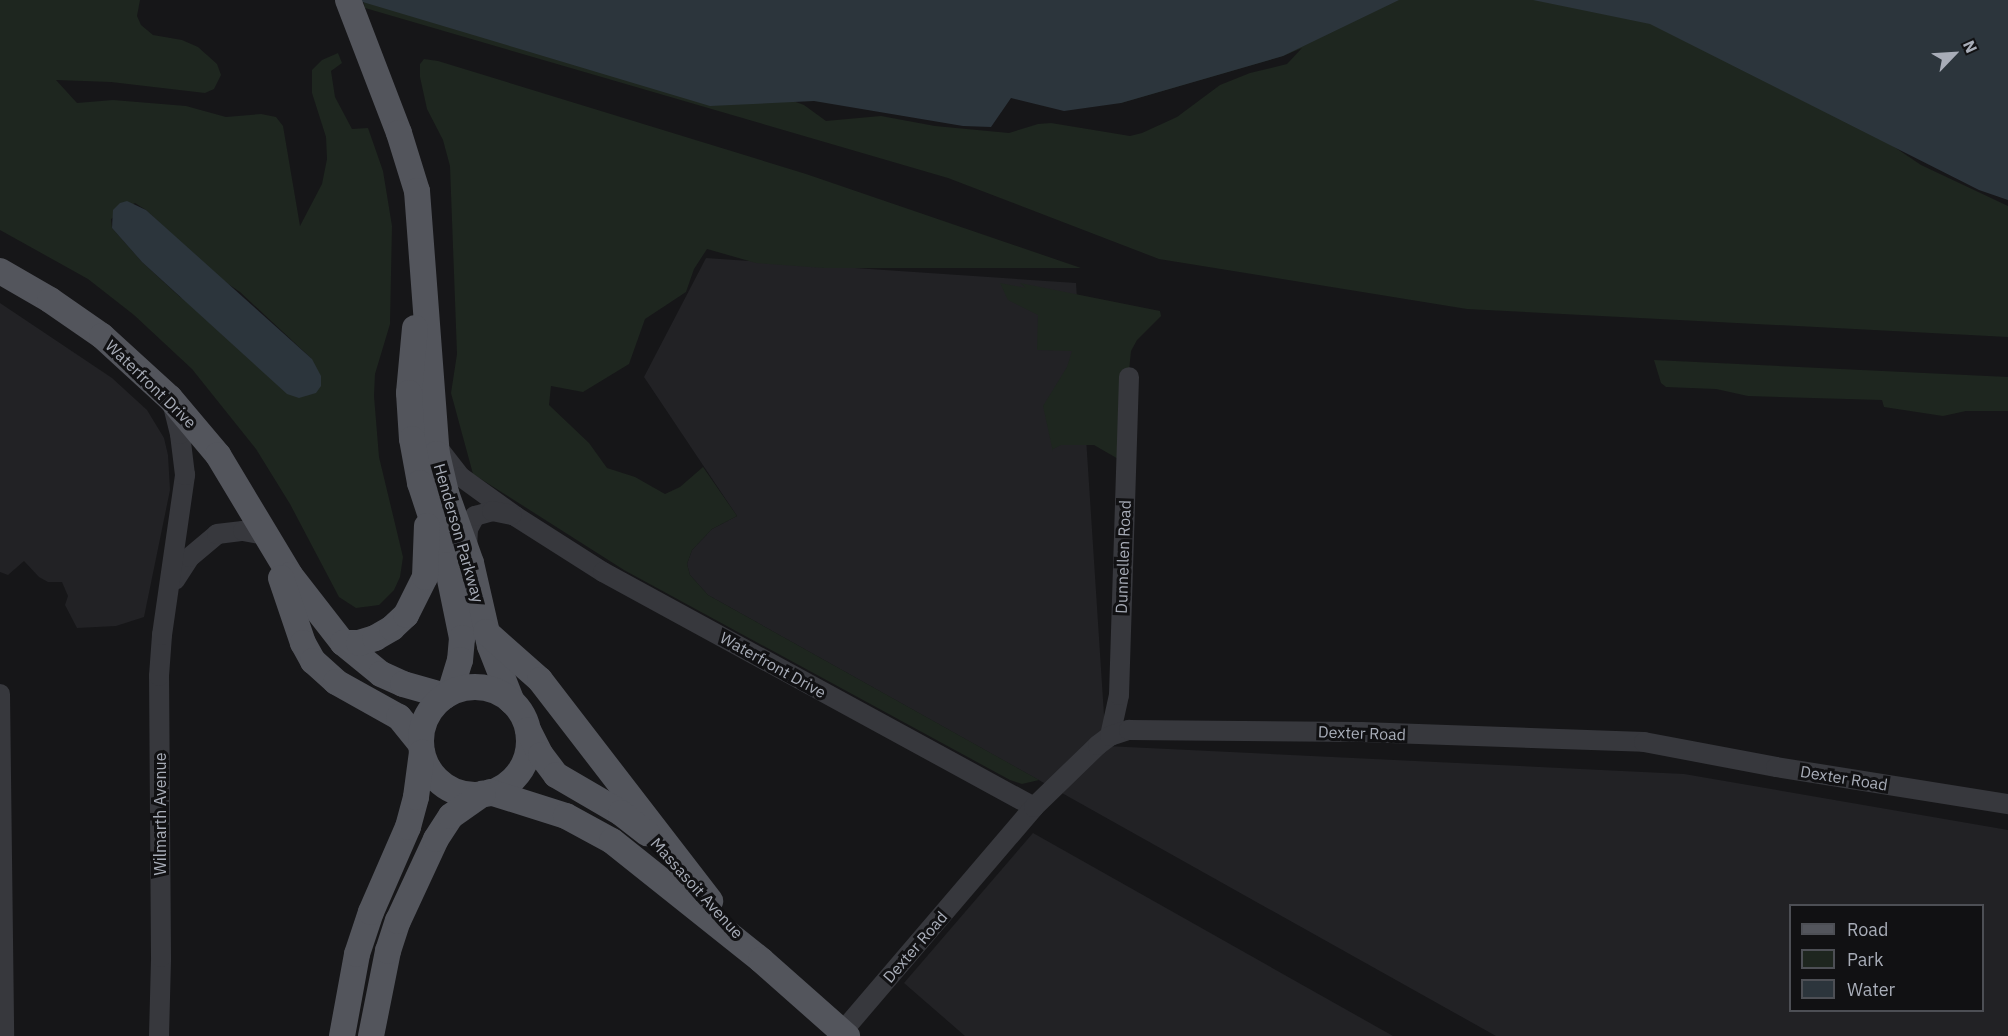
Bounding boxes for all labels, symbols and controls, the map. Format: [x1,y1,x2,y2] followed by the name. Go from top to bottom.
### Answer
[1924,24,1984,84] north arrow
[1959,37,1982,56] text: N
[102,336,200,432] street label: Waterfront Drive
[430,461,488,605] street label: Henderson Parkway
[1111,500,1135,614] street label: Dunnellen Road
[717,628,829,702] street label: Waterfront Drive
[1318,722,1406,744] street label: Dexter Road
[150,753,170,875] street label: Wilmarth Avenue
[1799,762,1889,794] street label: Dexter Road
[647,834,747,942] street label: Massasoit Avenue
[1789,904,1984,1012] legend
[879,907,951,987] street label: Dexter Road
[1847,918,1888,941] text: Road
[1847,948,1883,971] text: Park
[1847,978,1895,1001] text: Water

